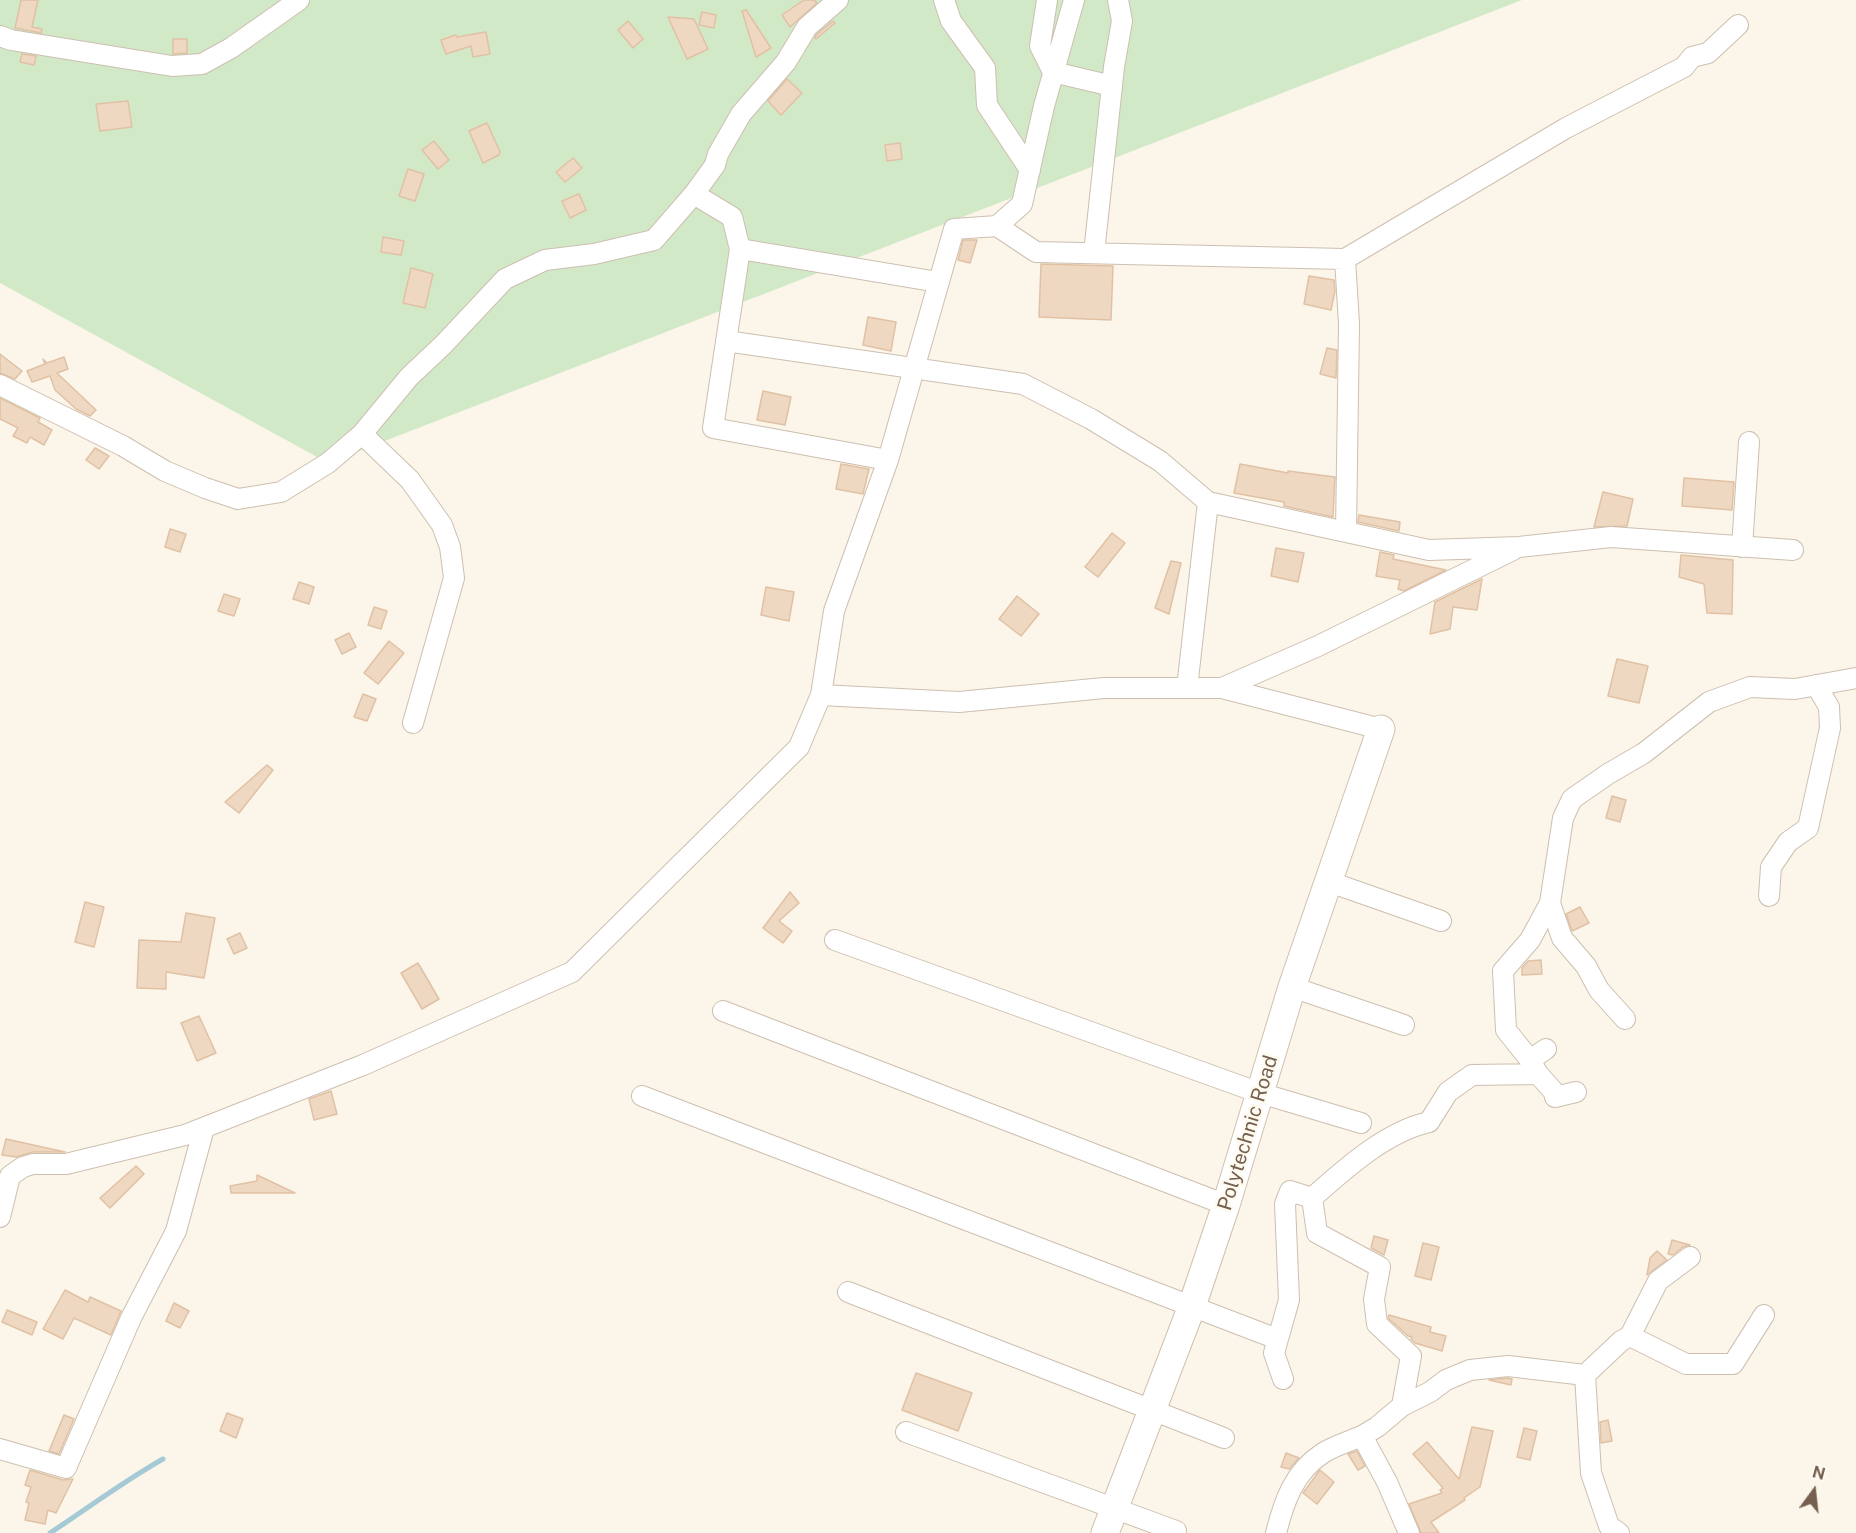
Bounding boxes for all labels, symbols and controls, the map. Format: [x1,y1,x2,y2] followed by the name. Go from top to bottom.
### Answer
[1213,1053,1283,1213] street label: Polytechnic Road
[1784,1461,1844,1521] north arrow
[1810,1462,1827,1484] text: N

